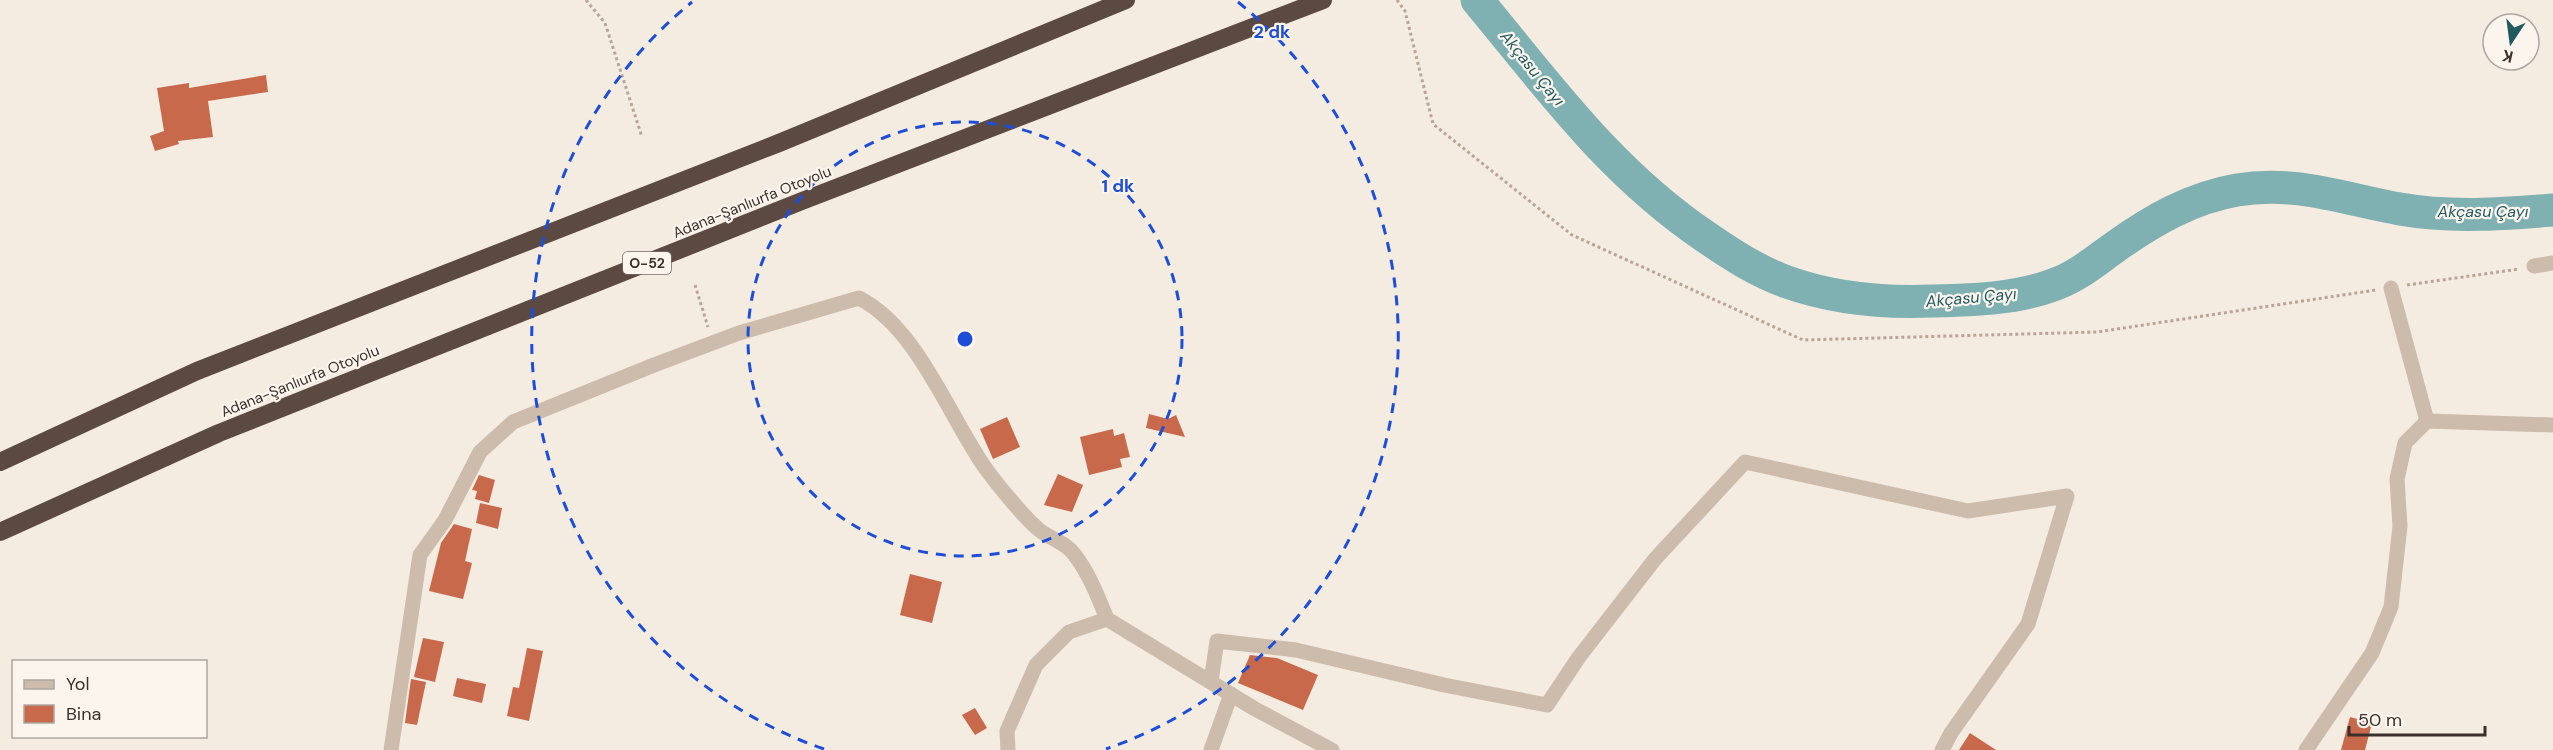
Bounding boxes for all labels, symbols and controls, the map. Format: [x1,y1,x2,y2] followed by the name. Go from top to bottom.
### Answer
[2481,12,2541,72] north arrow
[1254,20,1291,44] text: 2 dk
[1495,26,1570,111] water label: Akçasu Çayı
[2500,45,2515,68] text: K
[670,161,834,243] street label: Adana-Şanlıurfa Otoyolu
[1102,174,1135,198] text: 1 dk
[2437,201,2529,222] water label: Akçasu Çayı
[623,252,671,274] road number: O-52
[1924,283,2018,312] water label: Akçasu Çayı
[955,329,975,349] centre of rings
[218,340,382,422] street label: Adana-Şanlıurfa Otoyolu
[12,660,207,738] legend
[66,672,90,696] text: Yol
[2349,699,2486,737] scale bar
[66,702,101,726] text: Bina
[2358,708,2402,732] text: 50 m

